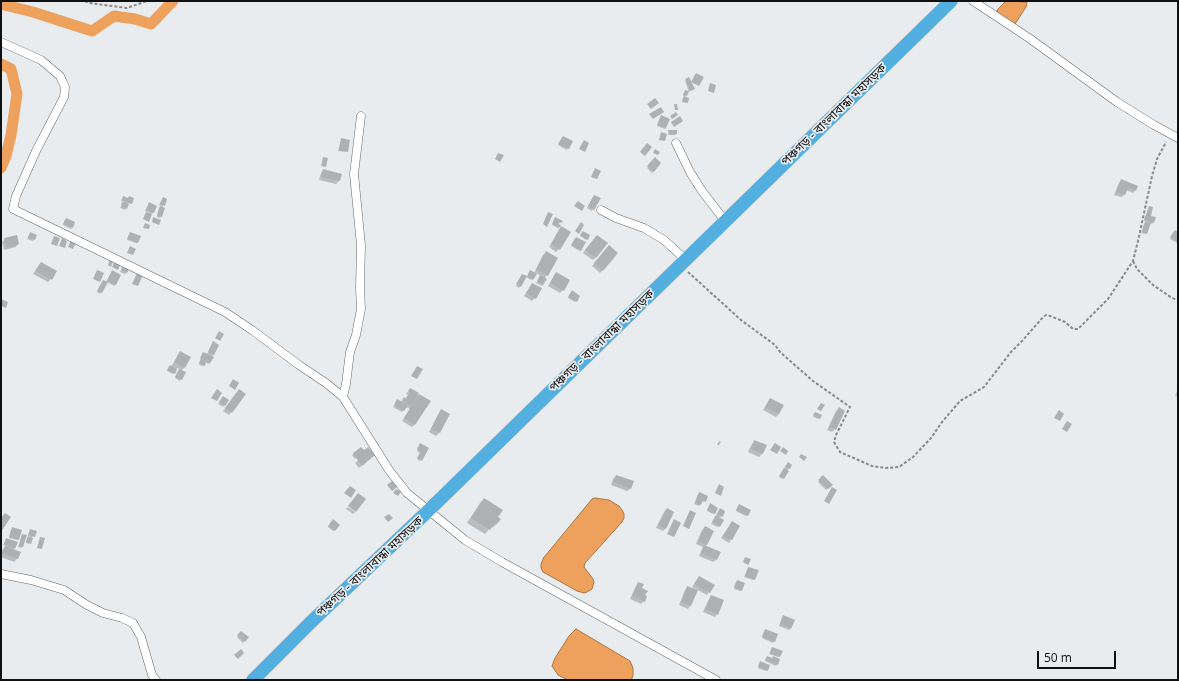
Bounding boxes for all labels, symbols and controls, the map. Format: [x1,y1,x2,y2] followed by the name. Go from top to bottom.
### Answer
[779,61,889,169] street label: পঞ্চগড় - বাংলাবান্ধা মহাসড়ক
[547,287,657,395] street label: পঞ্চগড় - বাংলাবান্ধা মহাসড়ক
[314,514,426,620] street label: পঞ্চগড় - বাংলাবান্ধা মহাসড়ক
[1039,643,1118,669] scale bar
[1044,649,1072,666] text: 50 m

